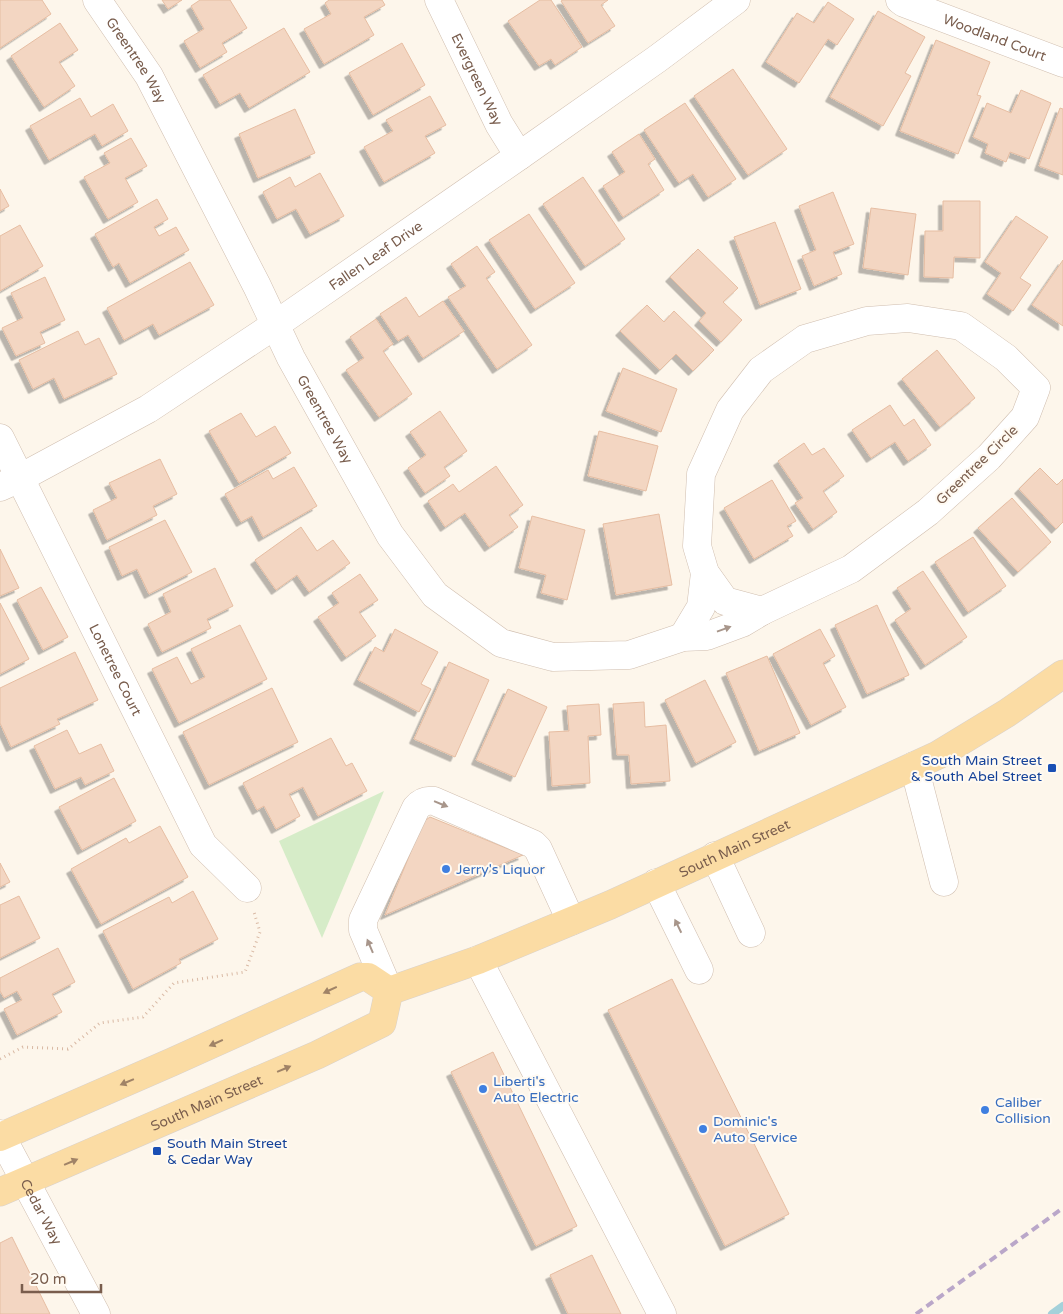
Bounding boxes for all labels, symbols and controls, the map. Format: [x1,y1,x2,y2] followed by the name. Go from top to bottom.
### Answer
[941,10,1049,65] street label: Woodland Court
[103,14,170,106] street label: Greentree Way
[448,30,507,128] street label: Evergreen Way
[326,217,426,294] street label: Fallen Leaf Drive
[294,372,357,467] street label: Greentree Way
[933,422,1022,508] street label: Greentree Circle
[86,621,146,719] street label: Lonetree Court
[717,625,732,633] one-way arrow
[911,752,1043,785] place label: South Main Street & South Abel Street
[1046,762,1058,774] marker: South Main Street & South Abel Street
[434,801,448,809] one-way arrow
[676,815,793,881] street label: South Main Street
[456,861,546,878] place label: Jerry's Liquor
[440,863,452,875] marker: Jerry's Liquor
[674,919,682,933] one-way arrow
[366,939,374,954] one-way arrow
[323,987,337,995] one-way arrow
[209,1039,223,1047] one-way arrow
[277,1065,291,1073] one-way arrow
[148,1071,266,1134] street label: South Main Street
[493,1073,579,1106] place label: Liberti's Auto Electric
[120,1078,134,1086] one-way arrow
[477,1083,489,1095] marker: Liberti's Auto Electric
[995,1094,1051,1127] place label: Caliber Collision
[979,1104,991,1116] marker: Caliber Collision
[713,1113,797,1146] place label: Dominic's Auto Service
[697,1123,709,1135] marker: Dominic's Auto Service
[167,1135,288,1168] place label: South Main Street & Cedar Way
[151,1145,163,1157] marker: South Main Street & Cedar Way
[64,1157,78,1165] one-way arrow
[17,1176,66,1248] street label: Cedar Way
[22,1262,101,1294] scale bar
[30,1270,67,1288] text: 20 m

